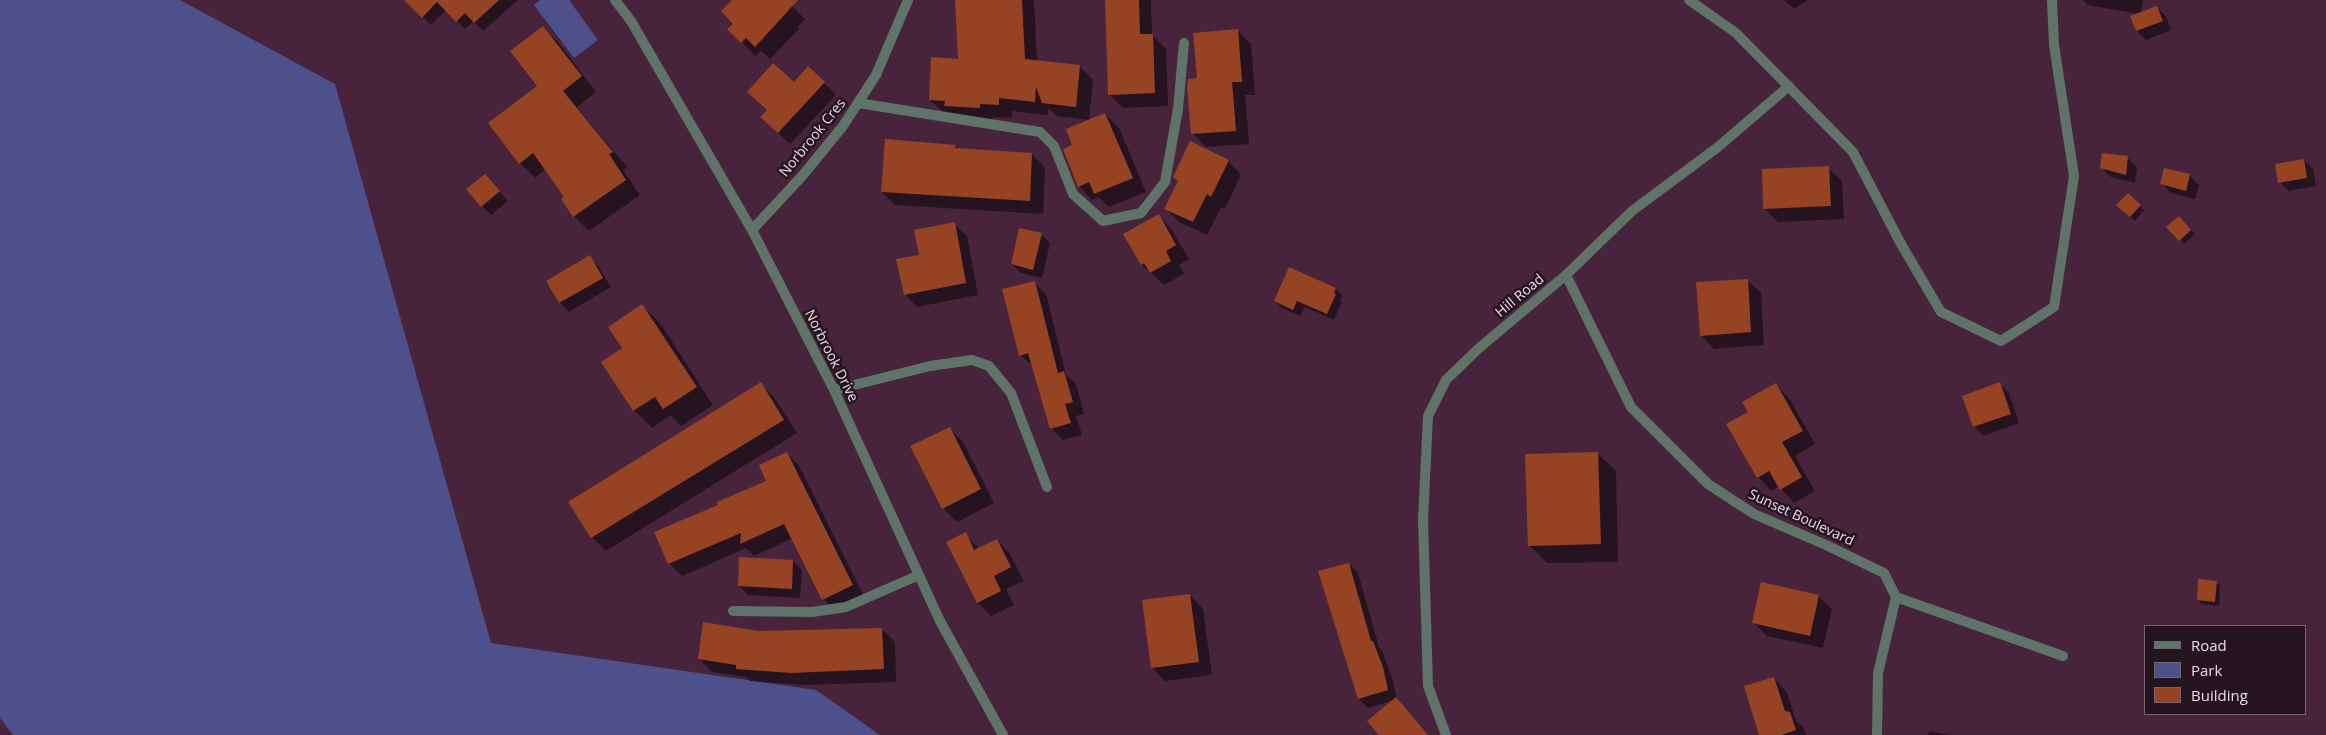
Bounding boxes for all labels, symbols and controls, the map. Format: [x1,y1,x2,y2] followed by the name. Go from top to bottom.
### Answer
[776,95,850,181] street label: Norbrook Cres
[1492,271,1548,321] street label: Hill Road
[801,307,861,405] street label: Norbrook Drive
[1746,486,1856,550] street label: Sunset Boulevard
[2144,625,2306,715] legend
[2191,635,2227,655] text: Road
[2191,660,2222,680] text: Park
[2191,685,2248,705] text: Building

